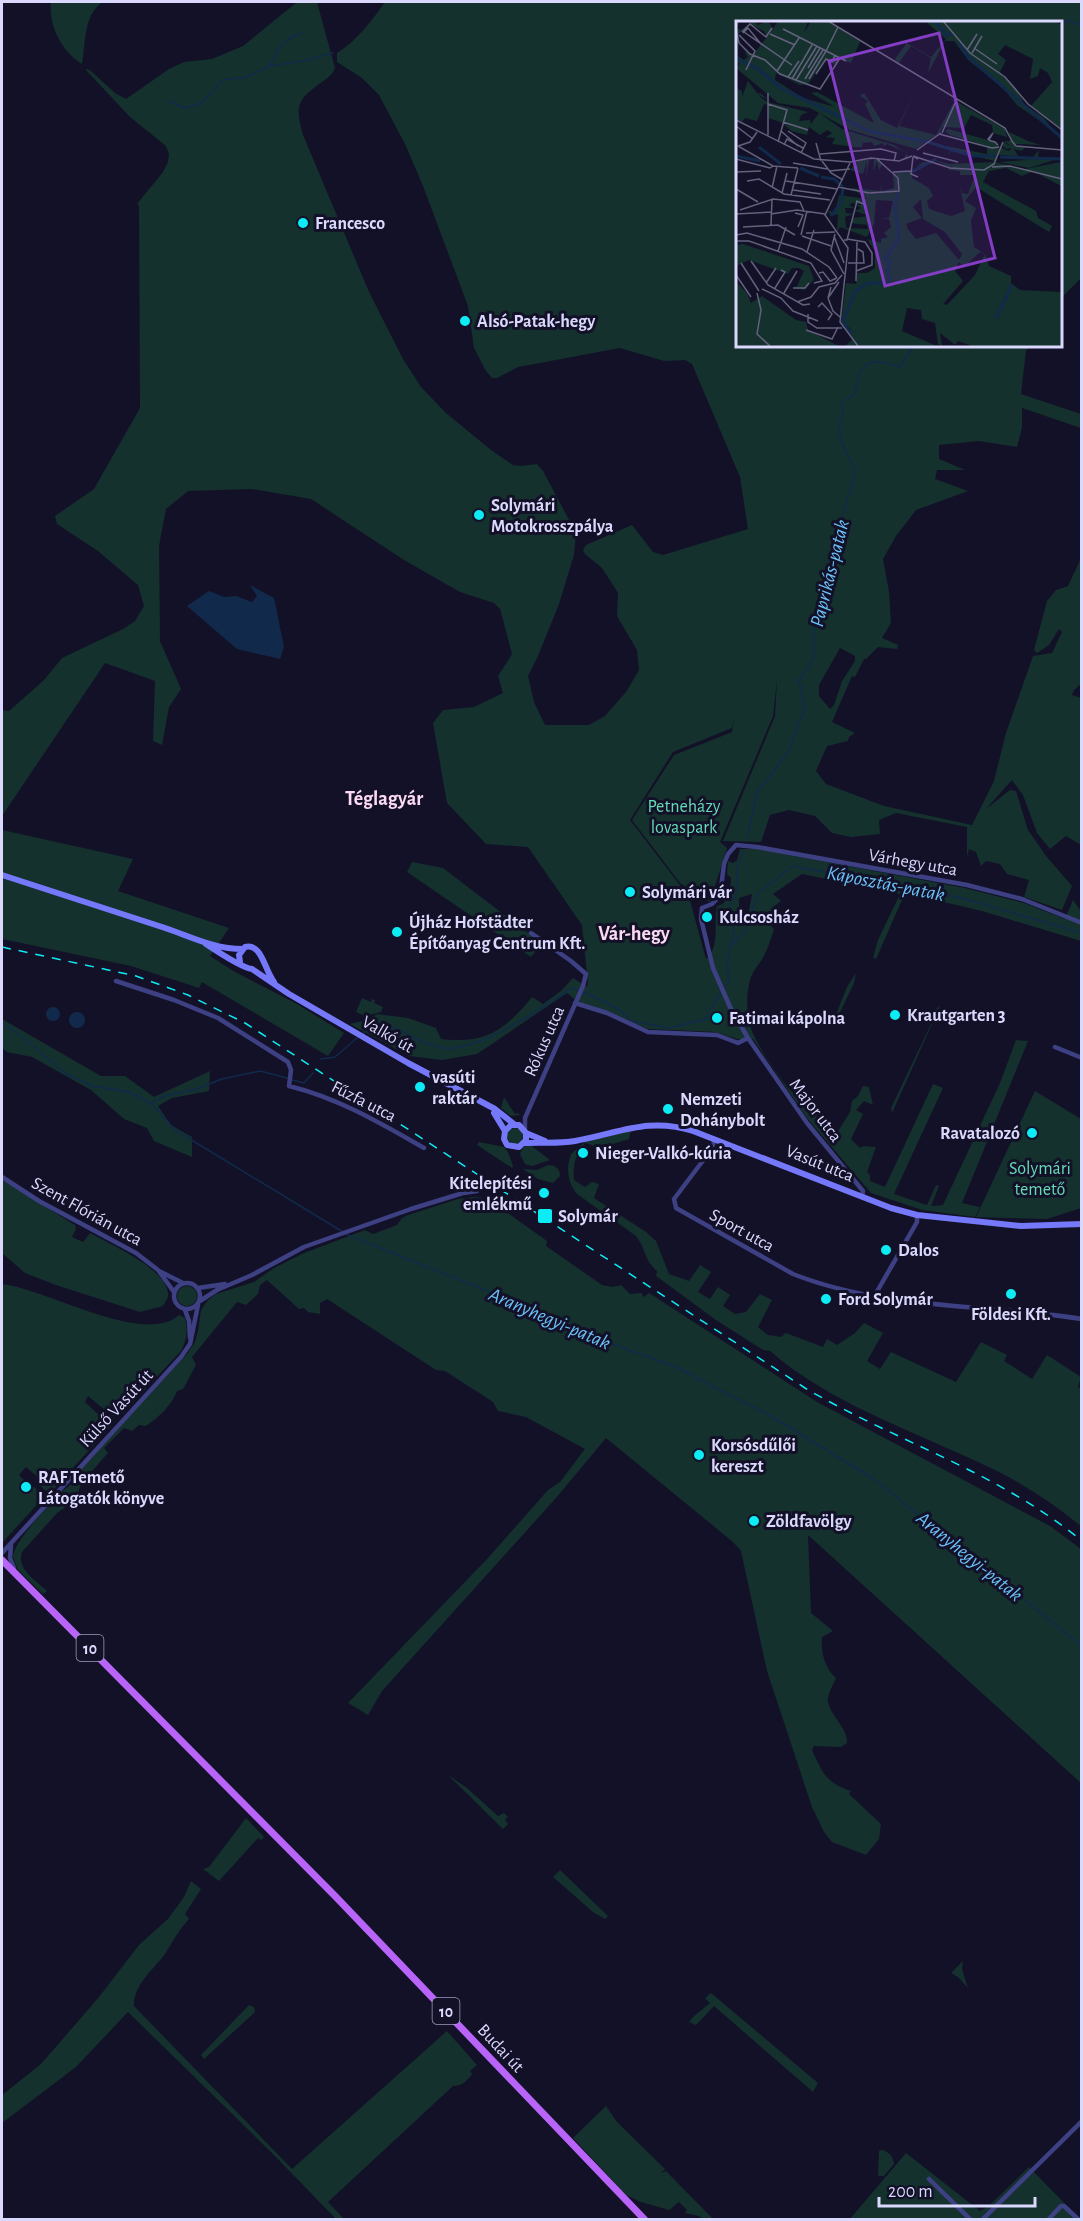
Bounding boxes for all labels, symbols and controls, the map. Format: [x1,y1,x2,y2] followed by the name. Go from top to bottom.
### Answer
[736,21,1062,346] inset map
[315,215,385,233] place label: Francesco
[296,216,310,230] marker: Francesco
[477,313,596,331] place label: Alsó-Patak-hegy
[458,314,472,328] marker: Alsó-Patak-hegy
[491,497,614,536] place label: Solymári Motokrosszpálya
[472,508,486,522] marker: Solymári Motokrosszpálya
[807,518,853,629] water label: Paprikás-patak
[345,789,423,809] district label: Téglagyár
[647,798,721,837] park label: Petneházy lovaspark
[867,846,959,880] street label: Várhegy utca
[825,863,946,905] water label: Káposztás-patak
[642,884,732,902] place label: Solymári vár
[623,885,637,899] marker: Solymári vár
[719,909,799,927] place label: Kulcsosház
[700,910,714,924] marker: Kulcsosház
[409,911,585,953] place label: Újház Hofstädter Építőanyag Centrum Kft.
[598,924,670,944] district label: Vár-hegy
[390,925,404,939] marker: Újház Hofstädter Építőanyag Centrum Kft.
[521,1004,568,1079] street label: Rókus utca
[907,1007,1006,1025] place label: Krautgarten 3
[888,1008,902,1022] marker: Krautgarten 3
[729,1010,846,1028] place label: Fatimai kápolna
[710,1011,724,1025] marker: Fatimai kápolna
[358,1013,417,1057] street label: Valkó út
[432,1069,477,1108] place label: vasúti raktár
[786,1076,845,1146] street label: Major utca
[328,1078,399,1126] street label: Fűzfa utca
[413,1080,427,1094] marker: vasúti raktár
[680,1091,765,1130] place label: Nemzeti Dohánybolt
[661,1102,675,1116] marker: Nemzeti Dohánybolt
[940,1125,1020,1143] place label: Ravatalozó
[1025,1126,1039,1140] marker: Ravatalozó
[783,1142,856,1186] street label: Vasút utca
[595,1145,732,1163] place label: Nieger-Valkó-kúria
[576,1146,590,1160] marker: Nieger-Valkó-kúria
[1009,1160,1071,1199] park label: Solymári temető
[28,1174,145,1250] street label: Szent Flórián utca
[449,1175,533,1214] place label: Kitelepítési emlékmű
[537,1186,551,1200] marker: Kitelepítési emlékmű
[706,1206,777,1256] street label: Sport utca
[536,1207,554,1225] marker: Solymár
[558,1208,618,1226] place label: Solymár
[898,1242,939,1260] place label: Dalos
[879,1243,893,1257] marker: Dalos
[485,1284,613,1353] water label: Aranyhegyi-patak
[1004,1287,1018,1301] marker: Földesi Kft.
[838,1291,933,1309] place label: Ford Solymár
[819,1292,833,1306] marker: Ford Solymár
[971,1306,1051,1324] place label: Földesi Kft.
[77,1366,157,1451] street label: Külső Vasút út
[711,1437,796,1476] place label: Korsósdűlői kereszt
[692,1448,706,1462] marker: Korsósdűlői kereszt
[38,1469,164,1508] place label: RAF Temető Látogatók könyve
[19,1480,33,1494] marker: RAF Temető Látogatók könyve
[912,1508,1026,1605] water label: Aranyhegyi-patak
[766,1513,853,1531] place label: Zöldfavölgy
[747,1514,761,1528] marker: Zöldfavölgy
[76,1635,104,1661] road number: 10
[432,1998,460,2024] road number: 10
[474,2021,527,2076] street label: Budai út
[879,2170,1035,2208] scale bar
[888,2183,933,2201] text: 200 m

